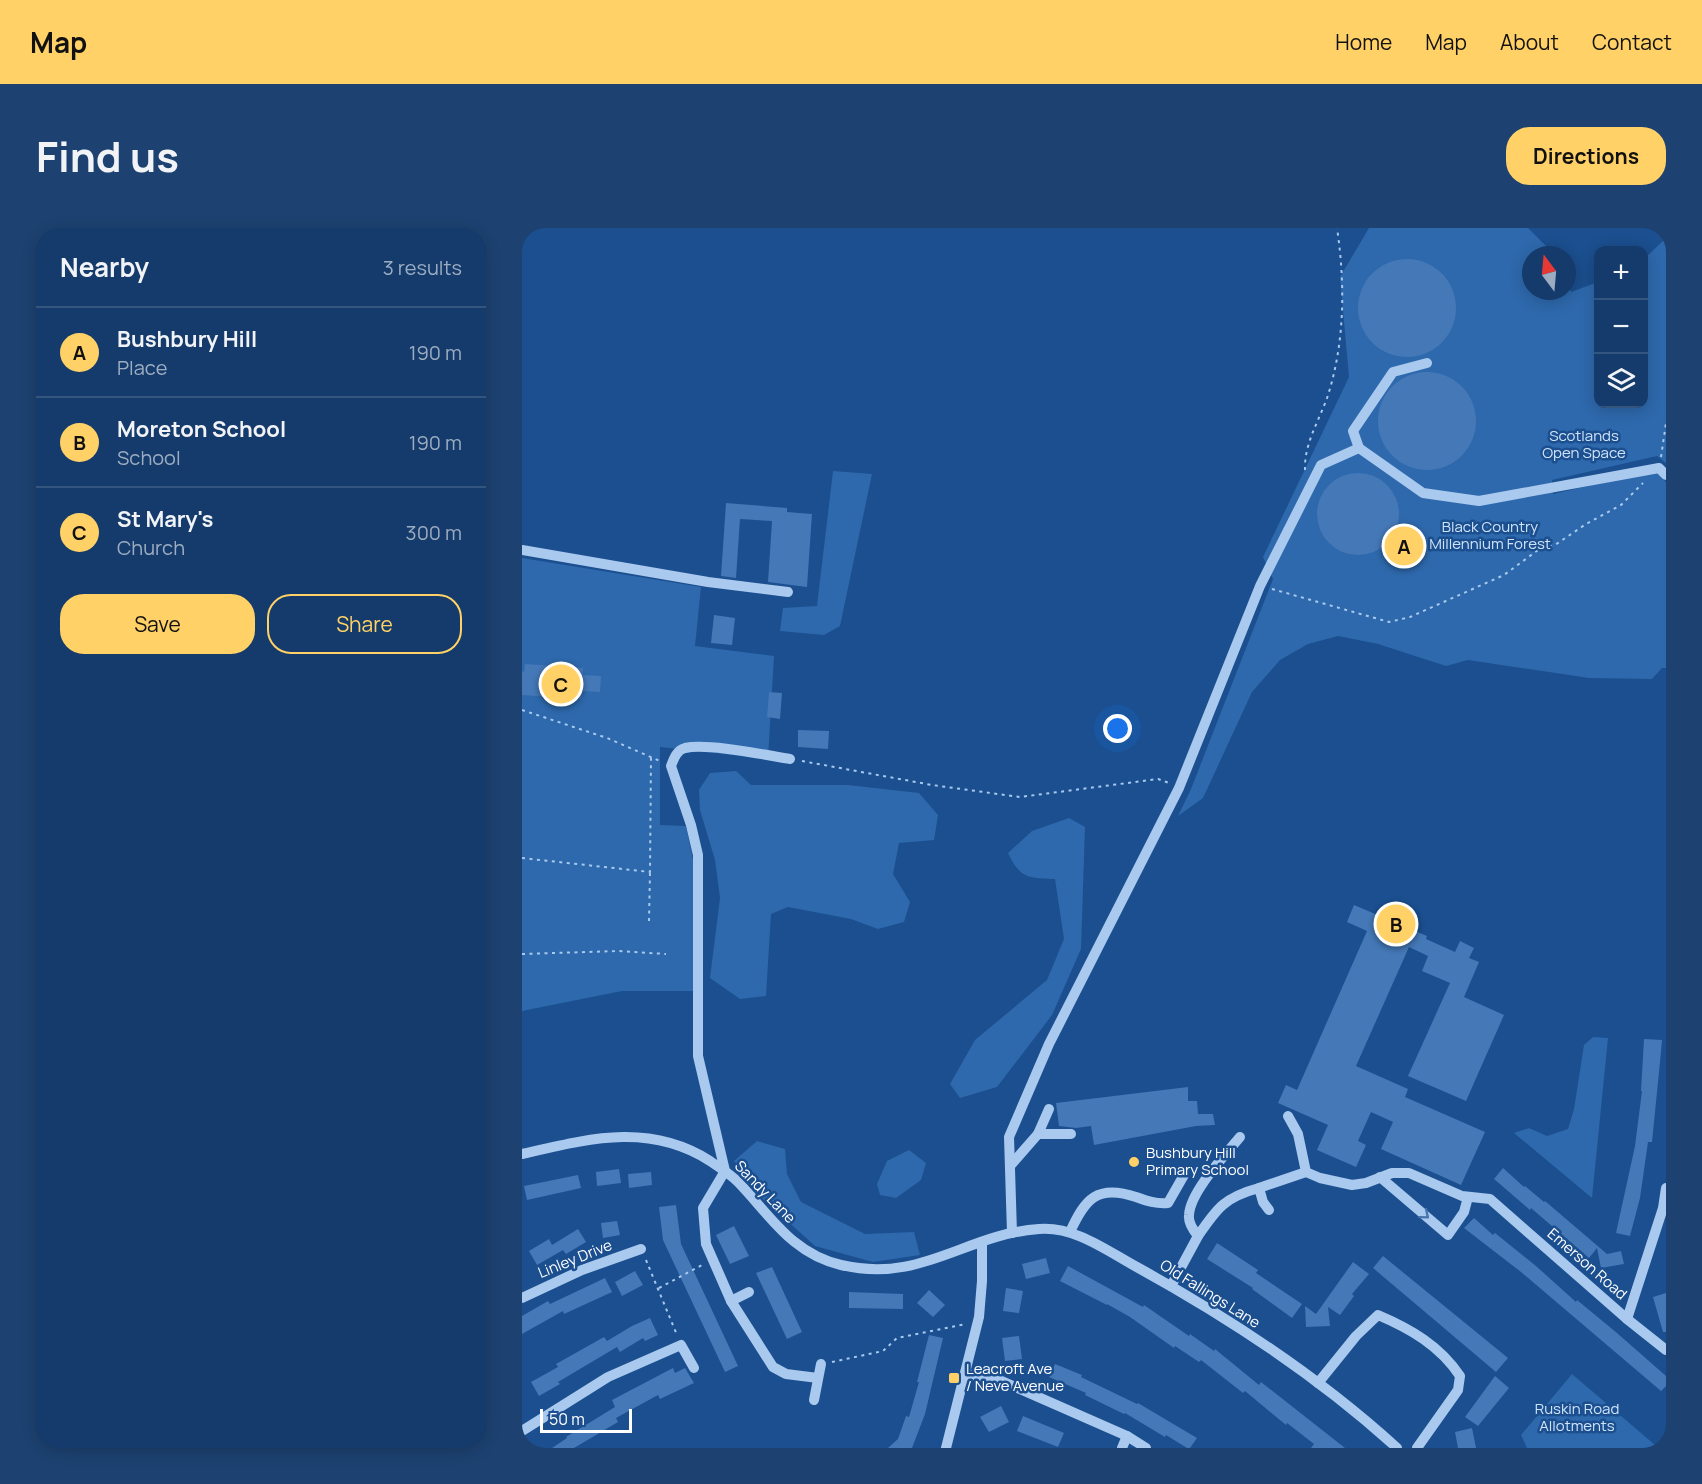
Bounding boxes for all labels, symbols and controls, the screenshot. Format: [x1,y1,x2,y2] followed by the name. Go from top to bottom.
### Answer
[30,23,87,61] text: Map
[1335,28,1392,56] text: Home
[1425,28,1467,56] text: Map
[1500,28,1559,56] text: About
[1592,28,1672,56] text: Contact
[36,127,179,185] text: Find us
[1506,127,1666,185] button: Directions
[1522,246,1576,300] north arrow
[1594,246,1648,408] map controls
[1594,246,1648,300] button: +
[60,249,149,285] text: Nearby
[383,254,462,281] text: 3 results
[1594,300,1648,354] button: −
[117,324,257,354] text: Bushbury Hill
[73,339,86,366] text: A
[409,339,462,366] text: 190 m
[117,354,167,381] text: Place
[1594,354,1648,408] button: layers
[117,414,286,444] text: Moreton School
[1542,425,1626,463] park label: Scotlands Open Space
[73,429,86,456] text: B
[409,429,462,456] text: 190 m
[117,444,181,471] text: School
[117,504,213,534] text: St Mary's
[1429,516,1551,554] park label: Black Country Millennium Forest
[72,519,87,546] text: C
[406,519,462,546] text: 300 m
[1384,524,1424,568] pin: A
[117,534,185,561] text: Church
[60,594,255,654] button: Save
[267,594,462,654] button: Share
[542,662,580,706] pin: C
[1103,714,1132,743] your location
[1376,902,1416,946] pin: B
[1146,1142,1249,1180] place label: Bushbury Hill Primary School
[1127,1155,1141,1169] marker: Bushbury Hill Primary School
[730,1156,801,1228] street label: Sandy Lane
[1418,1207,1429,1218] one-way arrow
[1543,1223,1632,1304] street label: Emerson Road
[535,1234,615,1283] street label: Linley Drive
[1156,1254,1265,1333] street label: Old Fallings Lane
[966,1358,1064,1396] place label: Leacroft Ave / Neve Avenue
[947,1371,961,1385] marker: Leacroft Ave / Neve Avenue
[1535,1398,1619,1436] park label: Ruskin Road Allotments
[540,1406,632,1434] scale bar
[549,1408,585,1430] text: 50 m

